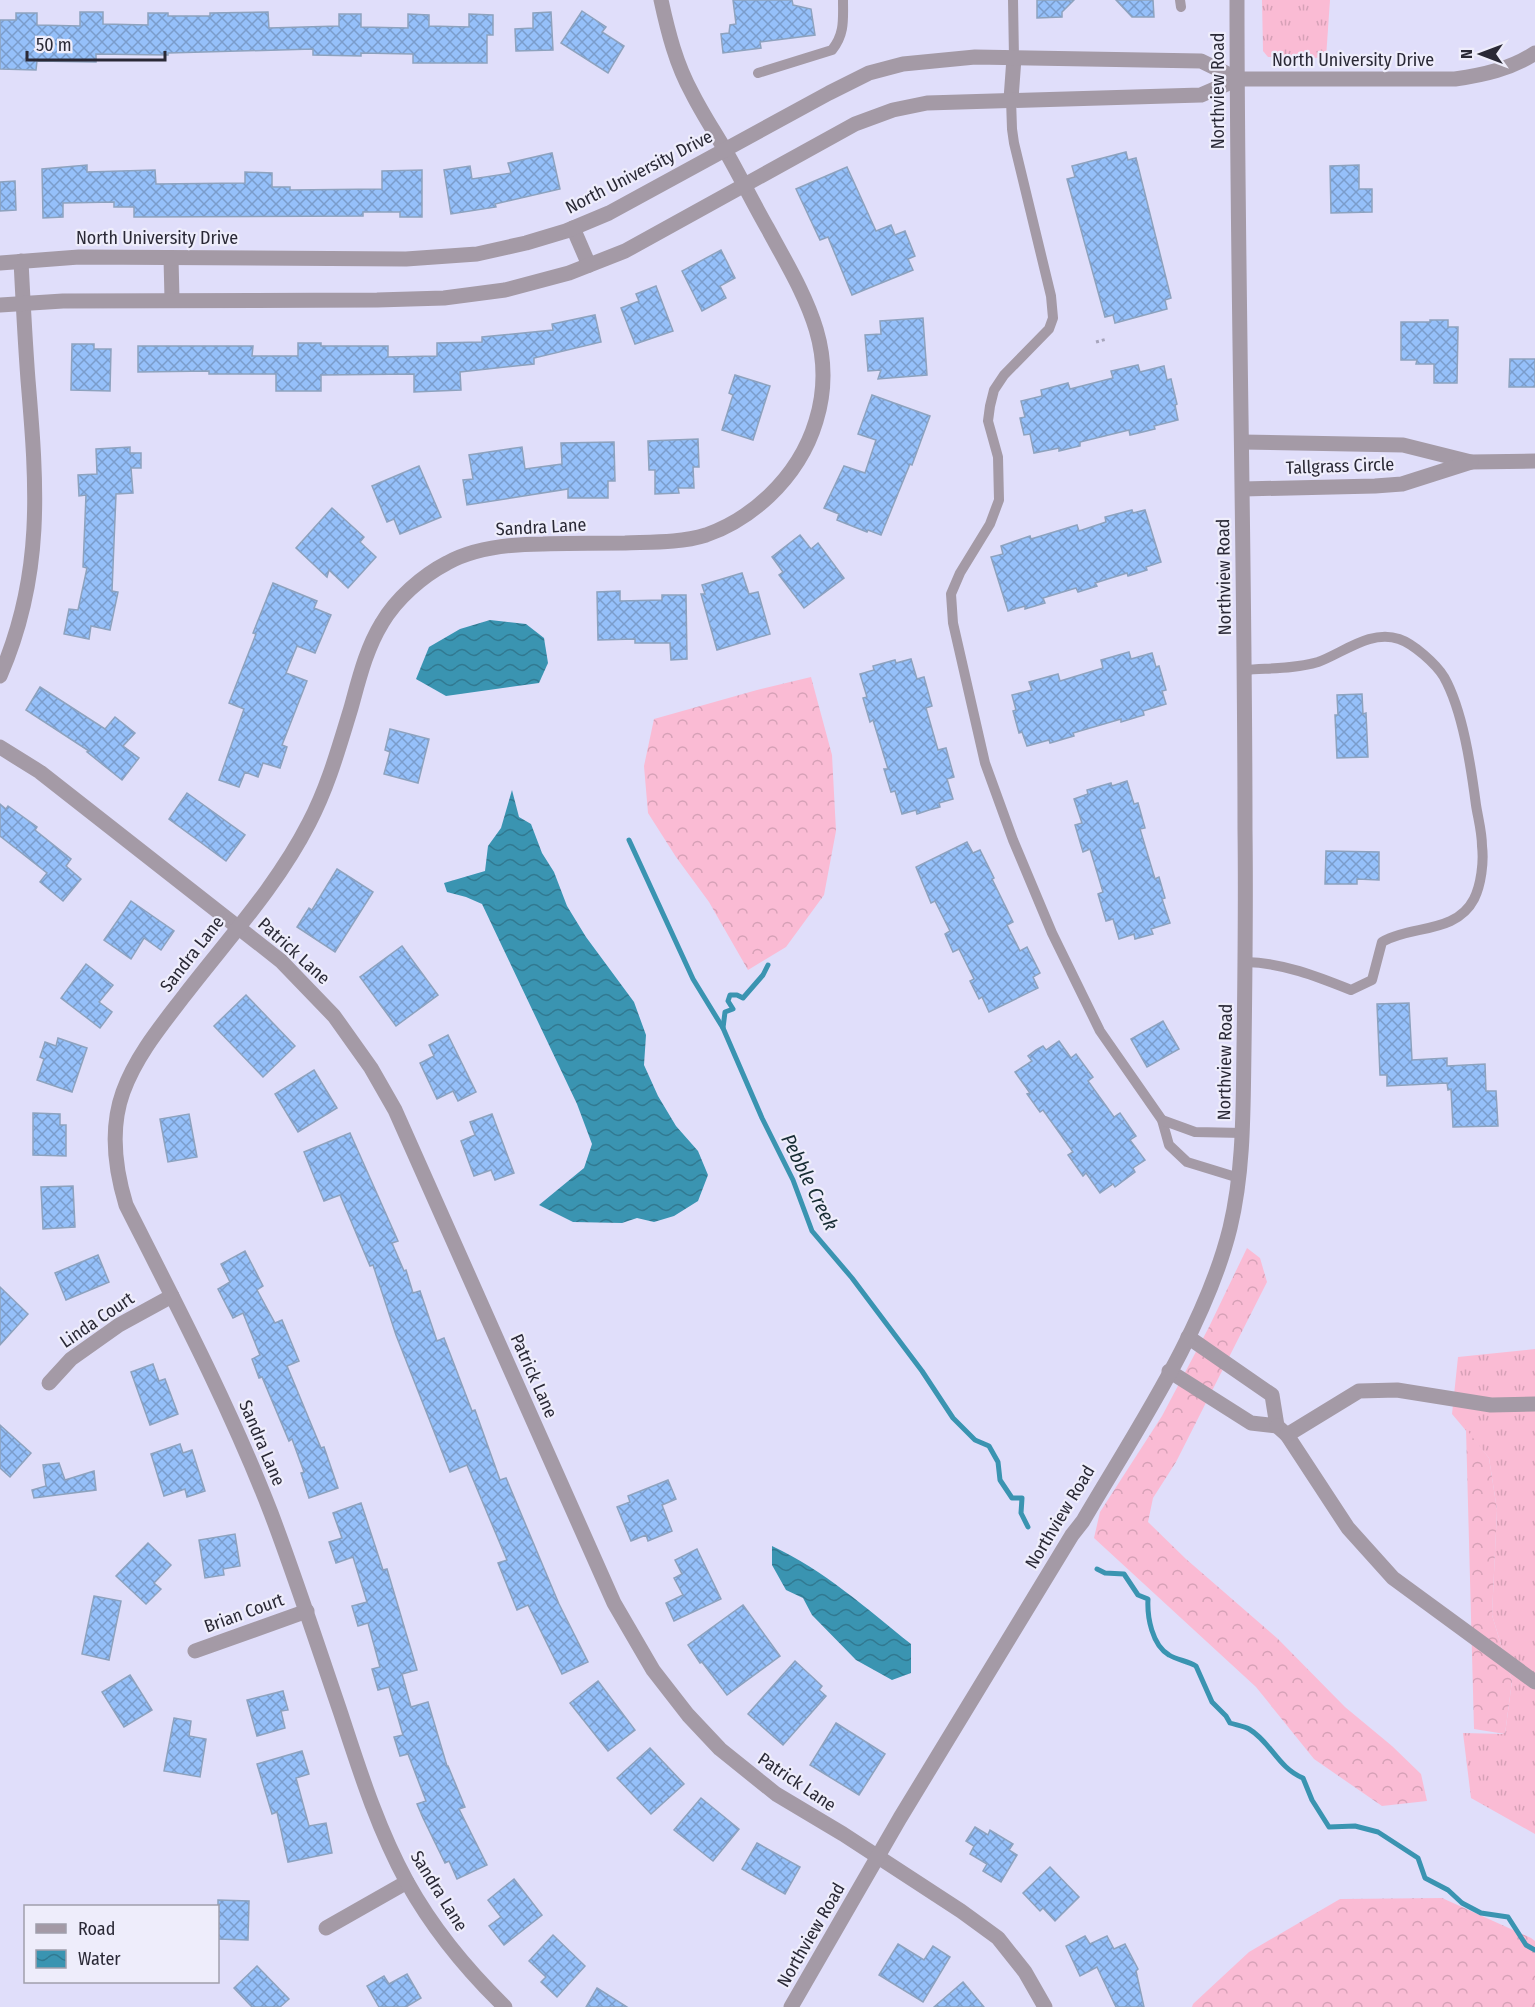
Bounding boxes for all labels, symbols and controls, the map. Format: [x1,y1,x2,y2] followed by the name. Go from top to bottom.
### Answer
[27,24,165,62] scale bar
[1451,24,1511,84] north arrow
[1207,33,1229,149] street label: Northview Road
[36,34,72,56] text: 50 m
[1272,49,1434,71] street label: North University Drive
[1457,49,1476,59] text: N
[562,125,716,219] street label: North University Drive
[76,227,238,249] street label: North University Drive
[1285,453,1395,479] street label: Tallgrass Circle
[495,514,587,540] street label: Sandra Lane
[1212,518,1236,636] street label: Northview Road
[155,911,229,997] street label: Sandra Lane
[253,913,335,989] street label: Patrick Lane
[1213,1003,1237,1121] street label: Northview Road
[776,1130,844,1234] water label: Pebble Creek
[56,1287,138,1353] street label: Linda Court
[506,1331,562,1421] street label: Patrick Lane
[234,1397,290,1489] street label: Sandra Lane
[1021,1461,1099,1573] street label: Northview Road
[201,1588,287,1638] street label: Brian Court
[754,1748,840,1816] street label: Patrick Lane
[406,1847,472,1935] street label: Sandra Lane
[772,1879,850,1991] street label: Northview Road
[24,1905,219,1983] legend
[78,1918,115,1940] text: Road
[78,1948,121,1970] text: Water

